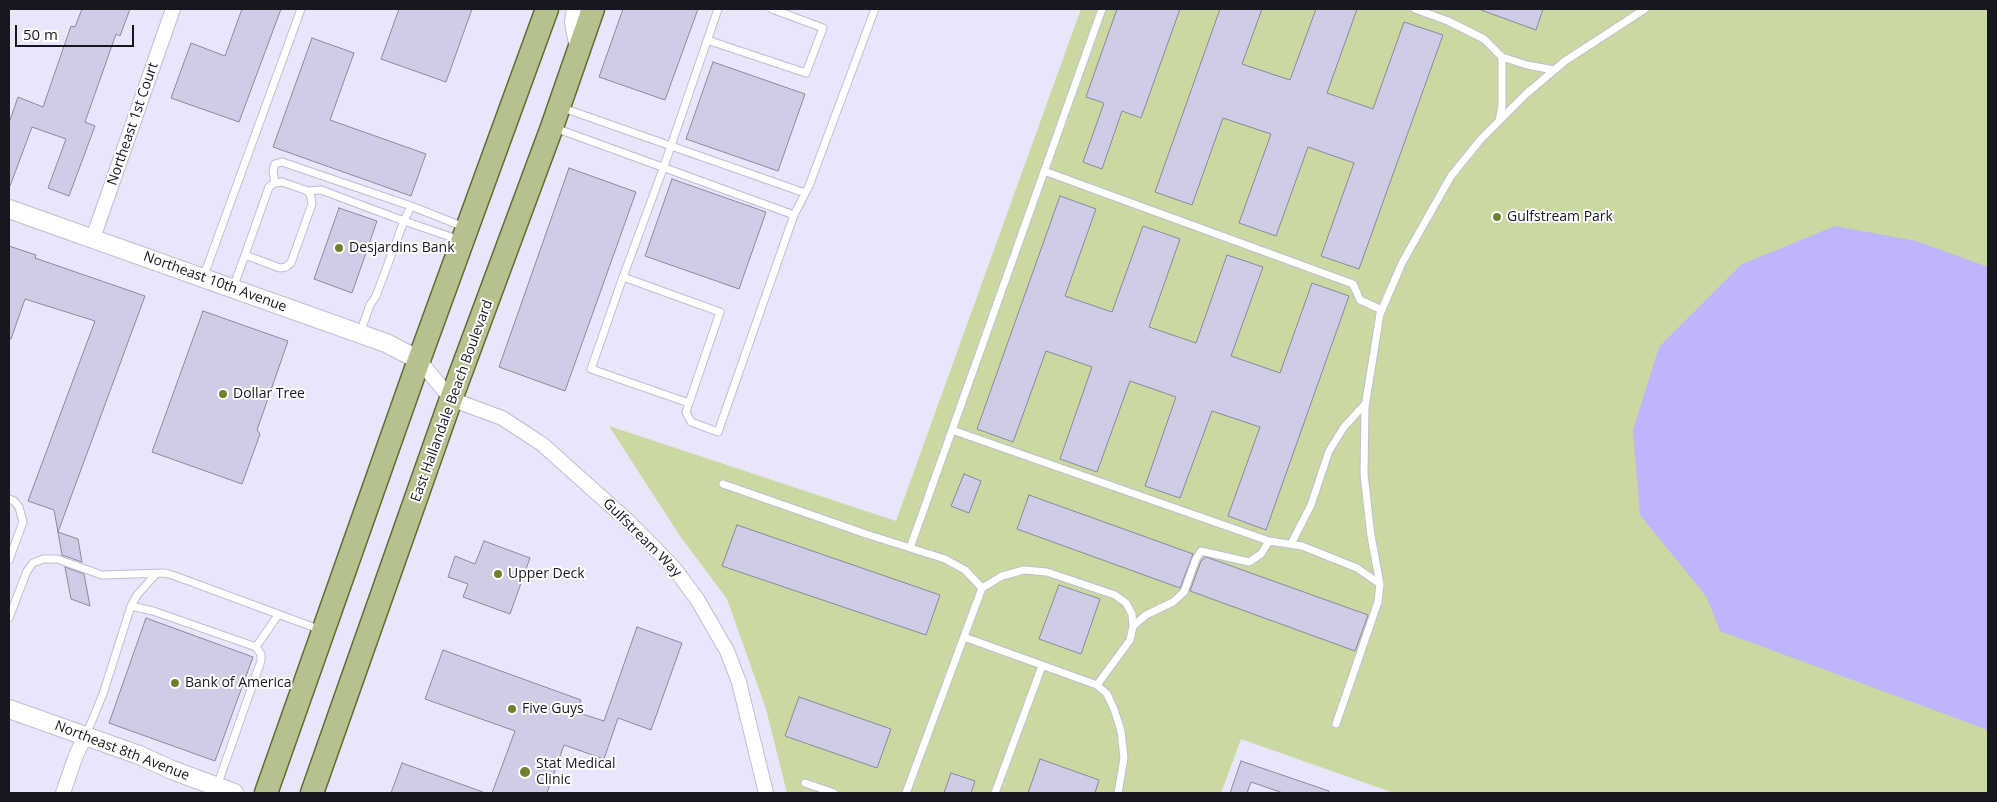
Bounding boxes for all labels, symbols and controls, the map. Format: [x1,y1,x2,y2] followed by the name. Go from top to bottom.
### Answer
[18,15,136,47] scale bar
[23,24,58,44] text: 50 m
[104,60,162,188] street label: Northeast 1st Court
[1507,209,1613,225] place label: Gulfstream Park
[1491,211,1503,223] marker: Gulfstream Park
[349,240,454,256] place label: Desjardins Bank
[333,242,345,254] marker: Desjardins Bank
[141,248,289,316] street label: Northeast 10th Avenue
[408,298,496,504] street label: East Hallandale Beach Boulevard
[233,386,305,402] place label: Dollar Tree
[217,388,229,400] marker: Dollar Tree
[599,495,685,581] street label: Gulfstream Way
[508,566,585,582] place label: Upper Deck
[492,568,504,580] marker: Upper Deck
[185,675,292,691] place label: Bank of America
[169,677,181,689] marker: Bank of America
[522,701,584,717] place label: Five Guys
[506,703,518,715] marker: Five Guys
[52,718,192,784] street label: Northeast 8th Avenue
[536,756,616,789] place label: Stat Medical Clinic
[518,765,532,779] marker: Stat Medical Clinic

